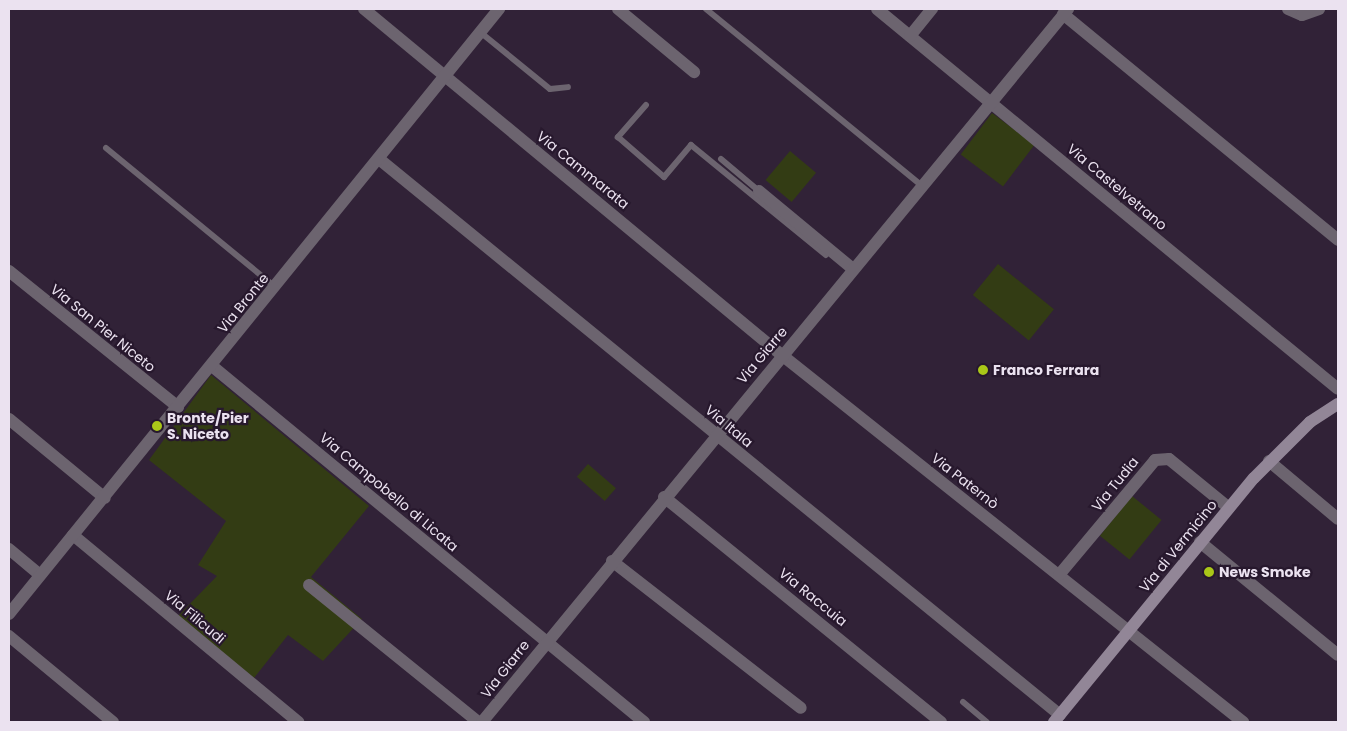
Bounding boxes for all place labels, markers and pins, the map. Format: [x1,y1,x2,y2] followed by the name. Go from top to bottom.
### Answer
[993,362,1099,378] place label: Franco Ferrara
[977,364,989,376] marker: Franco Ferrara
[167,410,249,442] place label: Bronte/Pier S. Niceto
[151,420,163,432] marker: Bronte/Pier S. Niceto
[1219,564,1311,580] place label: News Smoke
[1203,566,1215,578] marker: News Smoke

